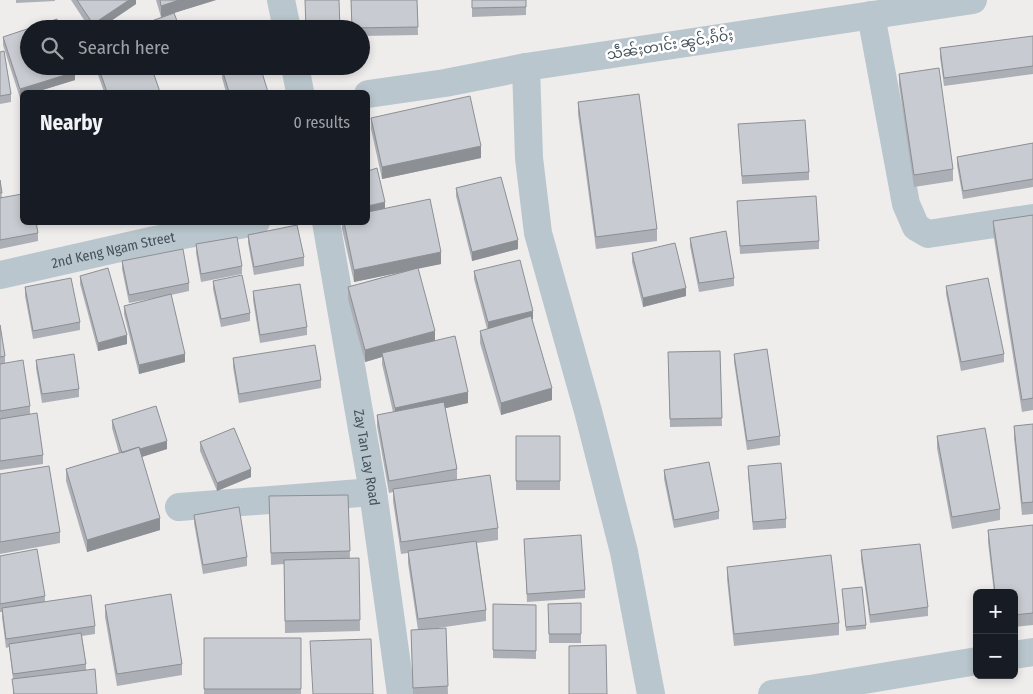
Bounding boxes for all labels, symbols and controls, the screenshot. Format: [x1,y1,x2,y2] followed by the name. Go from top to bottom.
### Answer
[20,20,370,75] search box
[605,25,735,65] street label: သဵၼ်ႈတၢင်း ၼွင်ႇၵႅဝ်ႈ
[38,34,66,62] icon: search
[78,36,170,59] text: Search here
[40,110,102,136] text: Nearby
[293,113,350,132] text: 0 results
[50,228,177,272] street label: 2nd Keng Ngam Street
[350,408,383,507] street label: Zay Tan Lay Road
[973,589,1018,679] map controls
[973,589,1018,634] button: +
[973,634,1018,679] button: −

